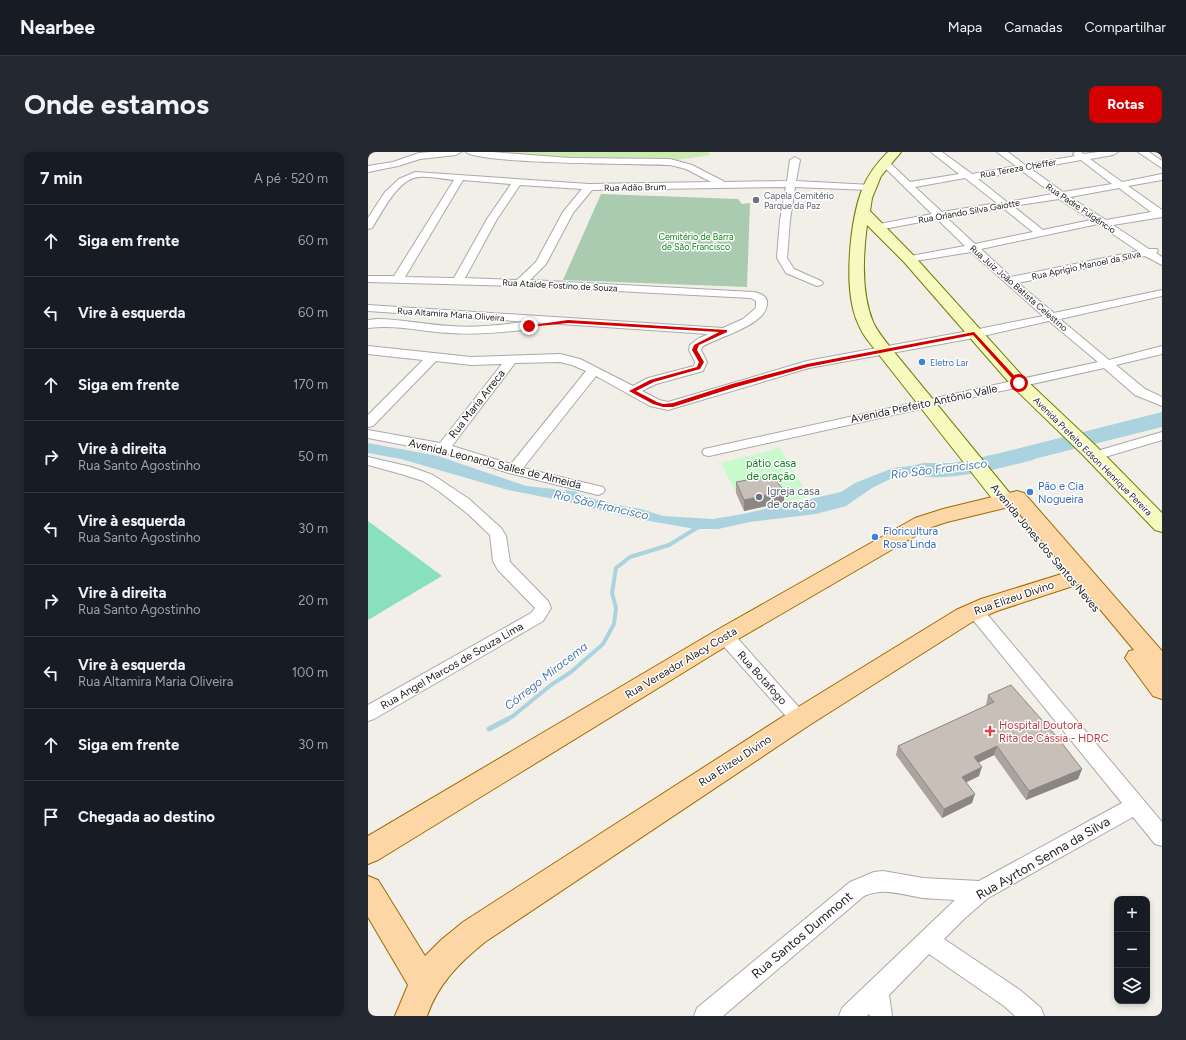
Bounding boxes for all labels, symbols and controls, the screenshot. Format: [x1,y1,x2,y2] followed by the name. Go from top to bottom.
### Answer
[20,16,95,39] text: Nearbee
[948,19,982,36] text: Mapa
[1004,19,1062,36] text: Camadas
[1084,19,1166,36] text: Compartilhar
[1089,86,1162,123] button: Rotas
[24,87,209,121] text: Onde estamos
[979,156,1057,180] street label: Rua Tereza Cheffer
[40,168,82,188] text: 7 min
[254,171,328,186] text: A pé · 520 m
[604,181,666,193] street label: Rua Adão Brum
[1044,181,1118,235] street label: Rua Padre Fulgêncio
[764,190,834,211] place label: Capela Cemitério Parque da Paz
[751,195,761,205] marker: Capela Cemitério Parque da Paz
[917,197,1021,225] street label: Rua Orlando Silva Gaiotte
[40,230,62,252] icon: ahead
[658,231,734,252] park label: Cemitério de Barra de São Francisco
[78,232,179,250] text: Siga em frente
[298,233,328,248] text: 60 m
[968,243,1070,333] street label: Rua Juiz João Batista Celestino
[1030,248,1142,282] street label: Rua Aprígio Manoel da Silva
[502,276,618,294] street label: Rua Ataíde Fostino de Souza
[40,302,62,324] icon: left
[78,304,185,322] text: Vire à esquerda
[298,305,328,320] text: 60 m
[397,305,505,323] street label: Rua Altamira Maria Oliveira
[520,317,538,335] route end
[917,357,927,367] marker: Eletro Lar
[930,357,968,368] place label: Eletro Lar
[446,367,508,441] street label: Rua Maria Arreca
[40,374,62,396] icon: ahead
[1010,374,1028,392] route start
[78,376,179,394] text: Siga em frente
[293,377,328,392] text: 170 m
[849,382,999,426] street label: Avenida Prefeito Antônio Valle
[1031,394,1155,518] street label: Avenida Prefeito Edson Henrique Pereira
[407,436,583,492] street label: Avenida Leonardo Salles de Almeida
[78,440,167,458] text: Vire à direita
[40,446,62,468] icon: right
[298,449,328,464] text: 50 m
[890,456,988,482] water label: Rio São Francisco
[746,457,796,483] park label: pátio casa de oração
[78,458,201,473] text: Rua Santo Agostinho
[1038,480,1084,506] place label: Pão e Cia Nogueira
[988,481,1102,615] street label: Avenida Jones dos Santos Neves
[767,485,820,511] place label: Igreja casa de oração
[552,487,650,523] water label: Rio São Francisco
[1025,487,1035,497] marker: Pão e Cia Nogueira
[754,492,764,502] marker: Igreja casa de oração
[78,512,185,530] text: Vire à esquerda
[40,518,62,540] icon: left
[298,521,328,536] text: 30 m
[883,525,938,551] place label: Floricultura Rosa Linda
[78,530,201,545] text: Rua Santo Agostinho
[870,532,880,542] marker: Floricultura Rosa Linda
[972,578,1056,618] street label: Rua Elizeu Divino
[78,584,167,602] text: Vire à direita
[40,590,62,612] icon: right
[298,593,328,608] text: 20 m
[78,602,201,617] text: Rua Santo Agostinho
[378,620,526,712] street label: Rua Angel Marcos de Souza Lima
[623,624,739,702] street label: Rua Vereador Alacy Costa
[502,639,590,713] water label: Córrego Miracema
[735,649,789,707] street label: Rua Botafogo
[78,656,185,674] text: Vire à esquerda
[40,662,62,684] icon: left
[292,665,328,680] text: 100 m
[78,674,233,689] text: Rua Altamira Maria Oliveira
[999,719,1109,745] place label: Hospital Doutora Rita de Cássia - HDRC
[984,725,996,737] marker: Hospital Doutora Rita de Cássia - HDRC
[696,733,774,789] street label: Rua Elizeu Divino
[40,734,62,756] icon: ahead
[78,736,179,754] text: Siga em frente
[298,737,328,752] text: 30 m
[40,806,62,828] icon: arrive
[78,808,215,826] text: Chegada ao destino
[973,814,1113,902] street label: Rua Ayrton Senna da Silva
[749,888,855,982] street label: Rua Santos Dummont
[1114,896,1150,1004] map controls
[1114,896,1150,932] button: +
[1114,932,1150,968] button: −
[1114,968,1150,1004] button: layers

